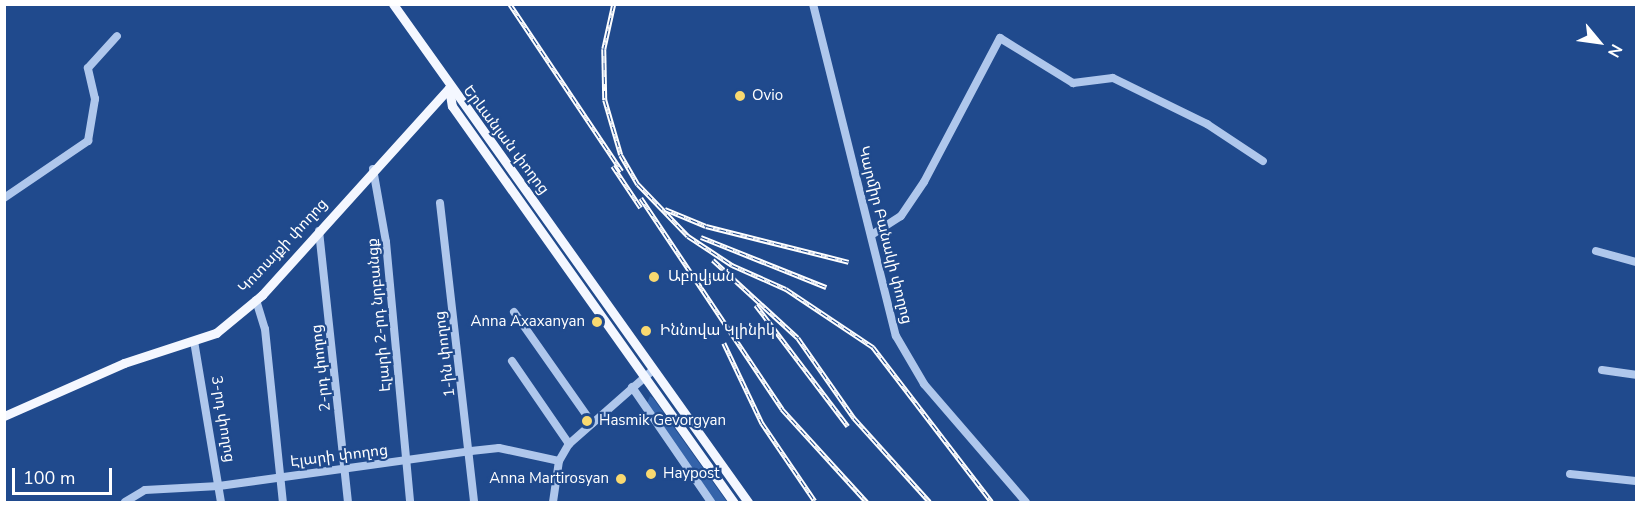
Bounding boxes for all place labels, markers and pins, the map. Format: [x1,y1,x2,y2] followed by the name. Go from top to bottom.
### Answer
[752,87,783,105] place label: Ovio
[733,89,747,103] marker: Ovio
[645,268,663,286] marker: Աբովյան
[668,268,735,286] place label: Աբովյան
[471,313,585,331] place label: Anna Axaxanyan
[590,315,604,329] marker: Anna Axaxanyan
[637,322,655,340] marker: Իննովա Կլինիկ
[660,322,775,340] place label: Իննովա Կլինիկ
[599,412,726,430] place label: Hasmik Gevorgyan
[580,414,594,428] marker: Hasmik Gevorgyan
[663,465,719,483] place label: Haypost
[644,467,658,481] marker: Haypost
[489,470,609,488] place label: Anna Martirosyan
[614,472,628,486] marker: Anna Martirosyan

